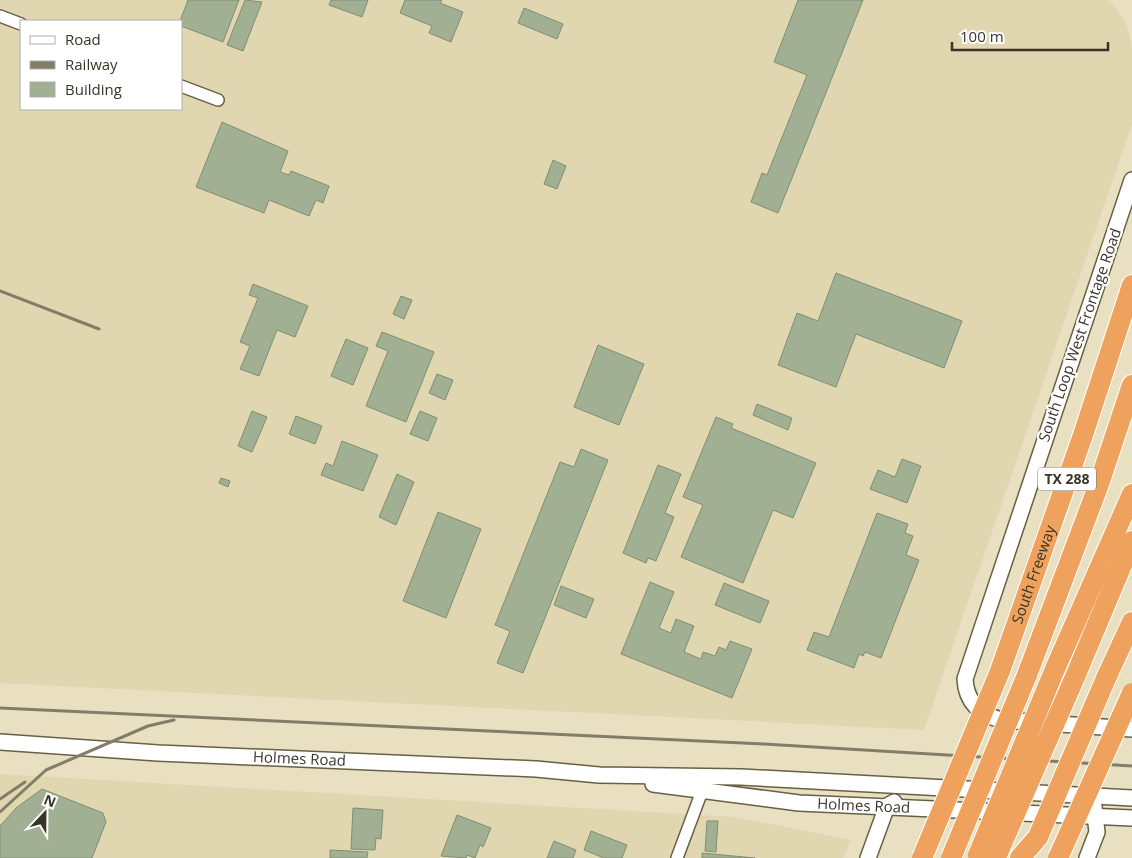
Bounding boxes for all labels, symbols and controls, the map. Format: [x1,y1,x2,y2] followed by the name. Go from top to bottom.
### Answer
[20,20,182,110] legend
[952,20,1108,52] scale bar
[960,26,1004,46] text: 100 m
[65,29,101,49] text: Road
[65,54,118,74] text: Railway
[65,79,122,99] text: Building
[1033,225,1125,444] street label: South Loop West Frontage Road
[1038,468,1096,490] road number: TX 288
[1006,522,1060,626] street label: South Freeway
[253,746,346,770] street label: Holmes Road
[20,788,70,838] north arrow
[41,790,59,811] text: N
[817,793,911,817] street label: Holmes Road

